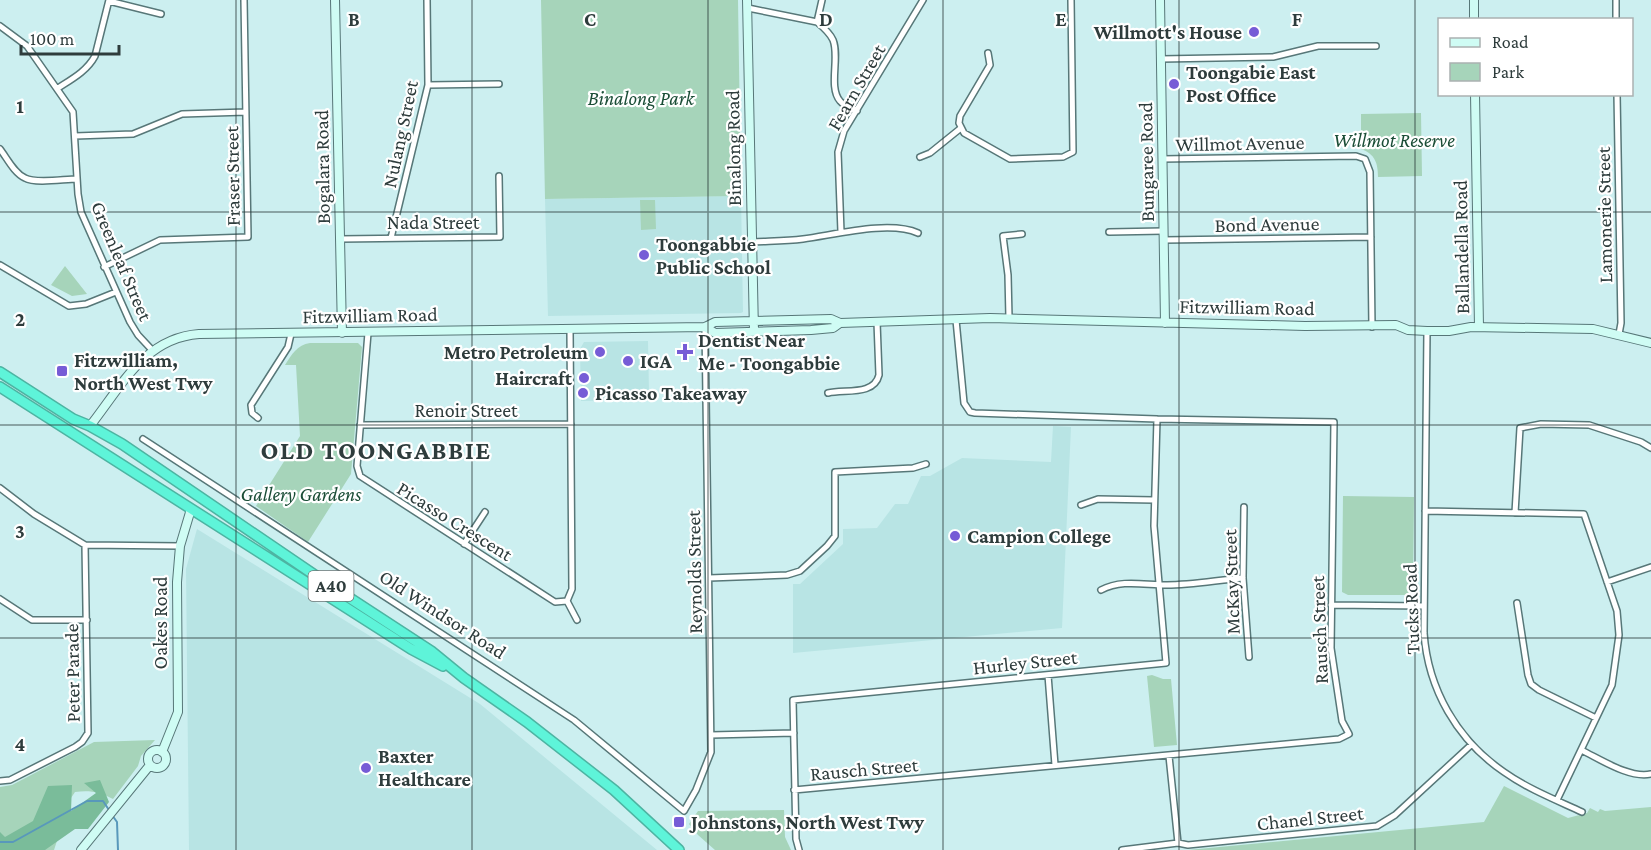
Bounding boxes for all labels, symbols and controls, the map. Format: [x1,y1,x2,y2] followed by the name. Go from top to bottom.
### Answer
[348,8,360,30] text: B
[584,8,596,30] text: C
[819,8,833,30] text: D
[1055,8,1067,30] text: E
[1292,8,1303,30] text: F
[21,18,118,56] scale bar
[1438,18,1633,96] legend
[1093,21,1242,43] place label: Willmott's House
[1247,25,1261,39] marker: Willmott's House
[30,29,75,49] text: 100 m
[1492,32,1529,52] text: Road
[822,40,890,134] street label: Fearn Street
[1186,61,1316,106] place label: Toongabie East Post Office
[1492,62,1524,82] text: Park
[1167,77,1181,91] marker: Toongabie East Post Office
[378,78,423,190] street label: Nulang Street
[588,87,696,110] park label: Binalong Park
[721,89,746,206] street label: Binalong Road
[16,95,24,117] text: 1
[1134,101,1159,222] street label: Bungaree Road
[310,109,335,224] street label: Bogalara Road
[220,125,244,226] street label: Fraser Street
[1333,129,1455,151] park label: Willmot Reserve
[1175,131,1305,155] street label: Willmot Avenue
[1592,146,1616,283] street label: Lamonerie Street
[1449,179,1473,314] street label: Ballandella Road
[87,198,157,324] street label: Greenleaf Street
[387,211,480,233] street label: Nada Street
[1214,212,1320,236] street label: Bond Avenue
[656,233,771,278] place label: Toongabbie Public School
[637,248,651,262] marker: Toongabbie Public School
[1179,295,1315,319] street label: Fitzwilliam Road
[302,303,438,327] street label: Fitzwilliam Road
[15,308,25,330] text: 2
[698,329,840,374] place label: Dentist Near Me - Toongabbie
[444,341,588,363] place label: Metro Petroleum
[676,343,694,361] marker: Dentist Near Me - Toongabbie
[593,345,607,359] marker: Metro Petroleum
[74,349,213,394] place label: Fitzwilliam, North West Twy
[640,350,673,372] place label: IGA
[621,354,635,368] marker: IGA
[55,364,69,378] marker: Fitzwilliam, North West Twy
[495,367,573,389] place label: Haircraft
[577,371,591,385] marker: Haircraft
[595,382,747,404] place label: Picasso Takeaway
[576,386,590,400] marker: Picasso Takeaway
[414,399,518,421] street label: Renoir Street
[261,436,491,465] district label: OLD TOONGABBIE
[393,477,517,565] street label: Picasso Crescent
[241,483,362,506] park label: Gallery Gardens
[682,510,707,634] street label: Reynolds Street
[15,520,25,542] text: 3
[967,525,1111,547] place label: Campion College
[948,529,962,543] marker: Campion College
[1218,529,1245,635] street label: McKay Street
[1398,563,1424,655] street label: Tucks Road
[376,565,511,663] street label: Old Windsor Road
[308,571,354,601] road number: A40
[1306,575,1332,684] street label: Rausch Street
[149,576,171,670] street label: Oakes Road
[60,623,84,723] street label: Peter Parade
[972,646,1079,679] street label: Hurley Street
[15,733,26,755] text: 4
[378,745,471,790] place label: Baxter Healthcare
[809,753,919,785] street label: Rausch Street
[359,761,373,775] marker: Baxter Healthcare
[1256,801,1365,835] street label: Chanel Street
[689,811,924,833] place label: Johnstons, North West Twy
[672,815,686,829] marker: Johnstons, North West Twy

